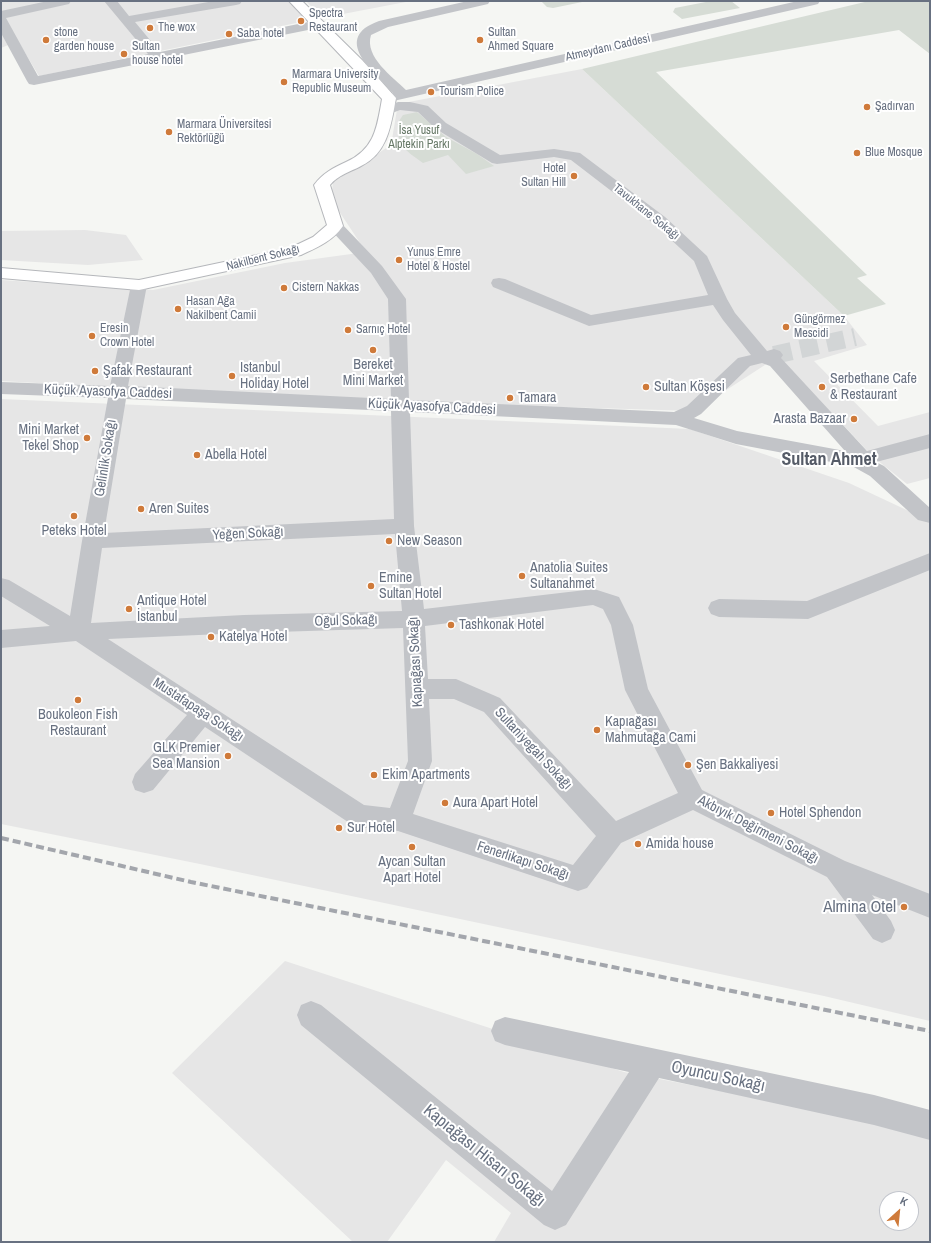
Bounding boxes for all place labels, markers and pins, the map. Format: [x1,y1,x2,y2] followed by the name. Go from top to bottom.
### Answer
[309,7,357,35] place label: Spectra Restaurant
[296,16,306,26] marker: Spectra Restaurant
[158,21,195,35] place label: The wox
[145,23,155,33] marker: The wox
[54,26,114,54] place label: stone garden house
[488,26,554,54] place label: Sultan Ahmed Square
[237,27,284,41] place label: Saba hotel
[224,29,234,39] marker: Saba hotel
[41,35,51,45] marker: stone garden house
[475,35,485,45] marker: Sultan Ahmed Square
[132,40,183,68] place label: Sultan house hotel
[119,49,129,59] marker: Sultan house hotel
[292,68,378,96] place label: Marmara University Republic Museum
[279,77,289,87] marker: Marmara University Republic Museum
[439,85,504,99] place label: Tourism Police
[426,87,436,97] marker: Tourism Police
[875,100,914,114] place label: Şadırvan
[862,102,872,112] marker: Şadırvan
[177,118,272,146] place label: Marmara Üniversitesi Rektörlüğü
[164,127,174,137] marker: Marmara Üniversitesi Rektörlüğü
[865,146,922,160] place label: Blue Mosque
[852,148,862,158] marker: Blue Mosque
[521,162,566,190] place label: Hotel Sultan Hill
[569,171,579,181] marker: Hotel Sultan Hill
[407,246,470,274] place label: Yunus Emre Hotel & Hostel
[394,255,404,265] marker: Yunus Emre Hotel & Hostel
[292,281,359,295] place label: Cistern Nakkas
[279,283,289,293] marker: Cistern Nakkas
[186,295,257,323] place label: Hasan Ağa Nakilbent Camii
[173,304,183,314] marker: Hasan Ağa Nakilbent Camii
[794,313,845,341] place label: Güngörmez Mescidi
[100,322,154,350] place label: Eresin Crown Hotel
[781,322,791,332] marker: Güngörmez Mescidi
[356,323,410,337] place label: Sarnıç Hotel
[343,325,353,335] marker: Sarnıç Hotel
[87,331,97,341] marker: Eresin Crown Hotel
[368,345,378,355] marker: Bereket Mini Market
[343,357,403,390] place label: Bereket Mini Market
[240,360,309,392] place label: Istanbul Holiday Hotel
[103,363,192,379] place label: Şafak Restaurant
[90,366,100,376] marker: Şafak Restaurant
[227,371,237,381] marker: Istanbul Holiday Hotel
[830,371,917,404] place label: Serbethane Cafe & Restaurant
[654,379,725,395] place label: Sultan Köşesi
[641,382,651,392] marker: Sultan Köşesi
[817,382,827,392] marker: Serbethane Cafe & Restaurant
[518,390,556,406] place label: Tamara
[505,393,515,403] marker: Tamara
[773,411,846,427] place label: Arasta Bazaar
[849,414,859,424] marker: Arasta Bazaar
[18,422,79,454] place label: Mini Market Tekel Shop
[82,433,92,443] marker: Mini Market Tekel Shop
[205,447,267,463] place label: Abella Hotel
[192,450,202,460] marker: Abella Hotel
[149,501,209,517] place label: Aren Suites
[136,504,146,514] marker: Aren Suites
[69,511,79,521] marker: Peteks Hotel
[41,523,107,539] place label: Peteks Hotel
[397,533,462,549] place label: New Season
[384,536,394,546] marker: New Season
[530,560,608,592] place label: Anatolia Suites Sultanahmet
[379,570,442,602] place label: Emine Sultan Hotel
[517,571,527,581] marker: Anatolia Suites Sultanahmet
[366,581,376,591] marker: Emine Sultan Hotel
[137,593,207,626] place label: Antique Hotel İstanbul
[124,604,134,614] marker: Antique Hotel İstanbul
[459,617,544,633] place label: Tashkonak Hotel
[446,620,456,630] marker: Tashkonak Hotel
[219,629,287,645] place label: Katelya Hotel
[206,632,216,642] marker: Katelya Hotel
[73,695,83,705] marker: Boukoleon Fish Restaurant
[38,707,118,740] place label: Boukoleon Fish Restaurant
[605,714,696,746] place label: Kapıağası Mahmutağa Cami
[592,725,602,735] marker: Kapıağası Mahmutağa Cami
[152,740,220,772] place label: GLK Premier Sea Mansion
[223,751,233,761] marker: GLK Premier Sea Mansion
[696,757,778,773] place label: Şen Bakkaliyesi
[683,760,693,770] marker: Şen Bakkaliyesi
[382,767,470,783] place label: Ekim Apartments
[369,770,379,780] marker: Ekim Apartments
[453,795,538,811] place label: Aura Apart Hotel
[440,798,450,808] marker: Aura Apart Hotel
[779,805,861,821] place label: Hotel Sphendon
[766,808,776,818] marker: Hotel Sphendon
[347,820,395,836] place label: Sur Hotel
[334,823,344,833] marker: Sur Hotel
[646,836,714,852] place label: Amida house
[633,839,643,849] marker: Amida house
[407,842,417,852] marker: Aycan Sultan Apart Hotel
[378,854,446,886] place label: Aycan Sultan Apart Hotel
[823,897,896,917] place label: Almina Otel
[899,902,909,912] marker: Almina Otel

